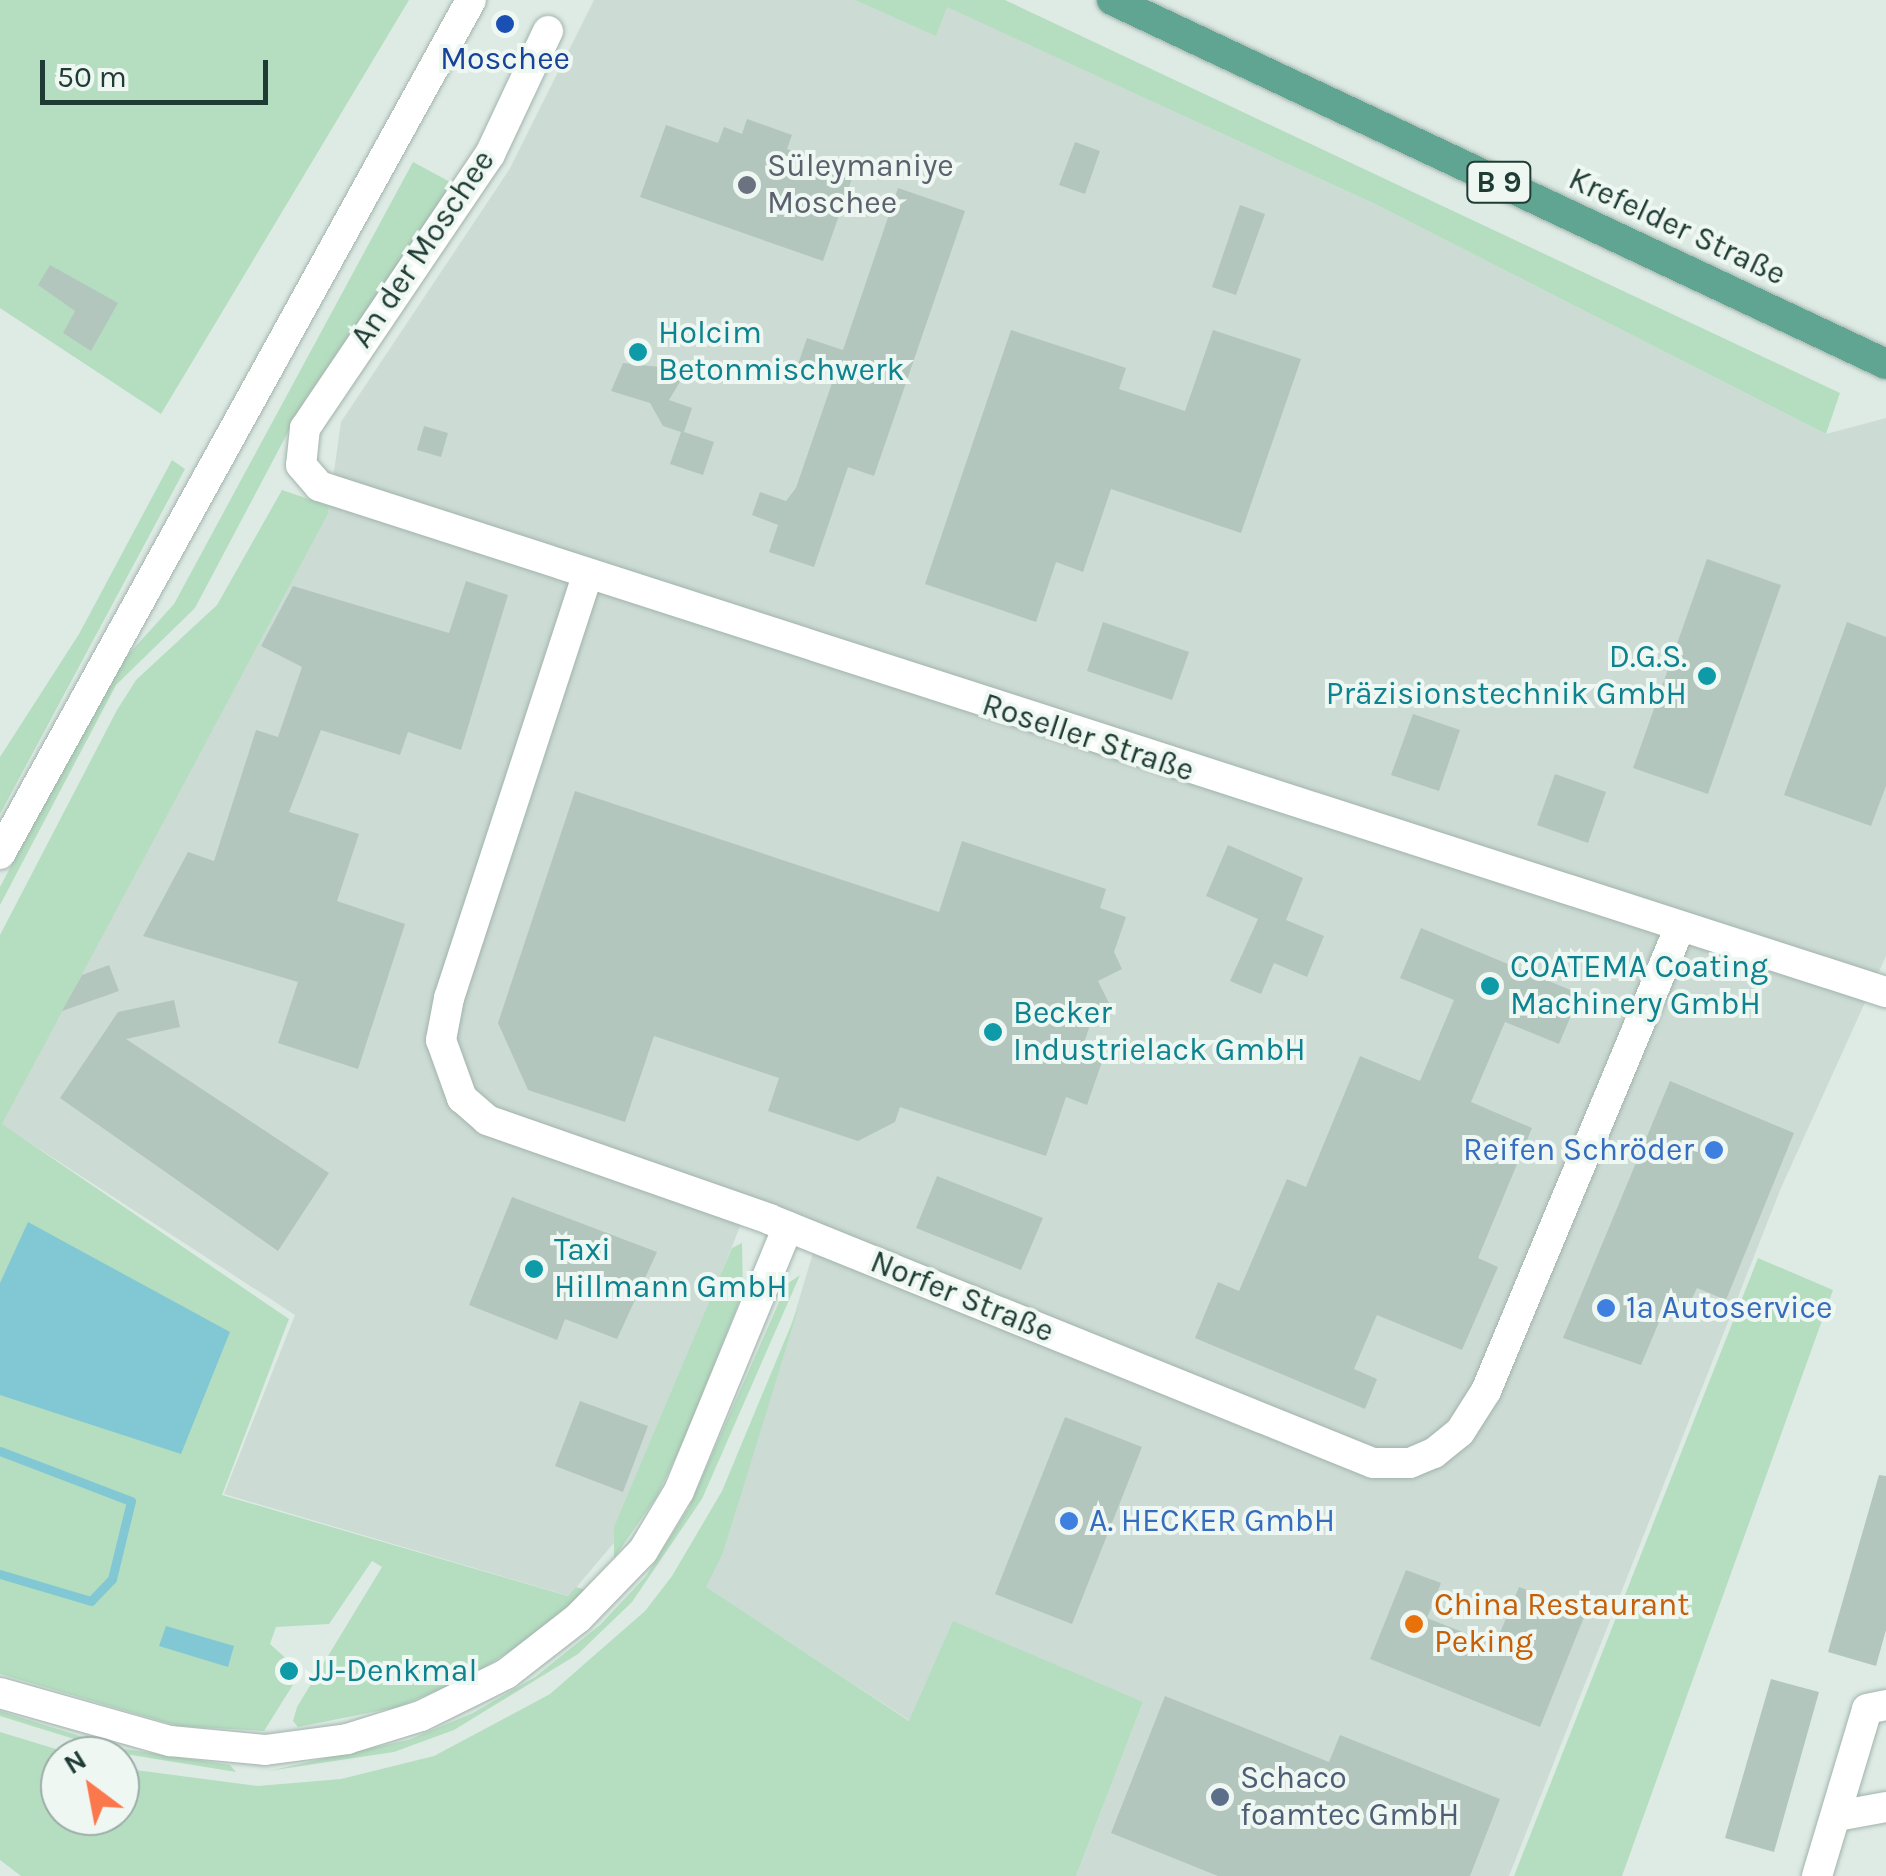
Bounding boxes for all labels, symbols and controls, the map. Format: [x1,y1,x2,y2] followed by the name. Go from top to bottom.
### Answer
[494,13,516,35] marker: Moschee
[45,40,272,102] scale bar
[440,40,570,78] place label: Moschee
[57,59,127,95] text: 50 m
[343,143,503,355] street label: An der Moschee
[767,148,954,223] place label: Süleymaniye Moschee
[1464,157,1534,207] road number: B 9
[1562,160,1792,294] street label: Krefelder Straße
[736,174,758,196] marker: Süleymaniye Moschee
[658,315,904,390] place label: Holcim Betonmischwerk
[627,341,649,363] marker: Holcim Betonmischwerk
[1326,639,1687,714] place label: D.G.S. Präzisionstechnik GmbH
[1696,665,1718,687] marker: D.G.S. Präzisionstechnik GmbH
[977,686,1199,790] street label: Roseller Straße
[1510,949,1768,1024] place label: COATEMA Coating Machinery GmbH
[1479,975,1501,997] marker: COATEMA Coating Machinery GmbH
[1013,995,1306,1070] place label: Becker Industrielack GmbH
[982,1021,1004,1043] marker: Becker Industrielack GmbH
[1463,1131,1694,1169] place label: Reifen Schröder
[1703,1139,1725,1161] marker: Reifen Schröder
[554,1232,788,1307] place label: Taxi Hillmann GmbH
[865,1243,1059,1351] street label: Norfer Straße
[523,1258,545,1280] marker: Taxi Hillmann GmbH
[1626,1289,1832,1327] place label: 1a Autoservice
[1595,1297,1617,1319] marker: 1a Autoservice
[1089,1502,1335,1540] place label: A. HECKER GmbH
[1058,1510,1080,1532] marker: A. HECKER GmbH
[1434,1587,1689,1662] place label: China Restaurant Peking
[1403,1613,1425,1635] marker: China Restaurant Peking
[309,1652,477,1690] place label: JJ-Denkmal
[278,1660,300,1682] marker: JJ-Denkmal
[40,1736,140,1836] north arrow
[58,1743,92,1781] text: N
[1240,1760,1459,1835] place label: Schaco foamtec GmbH
[1209,1786,1231,1808] marker: Schaco foamtec GmbH

